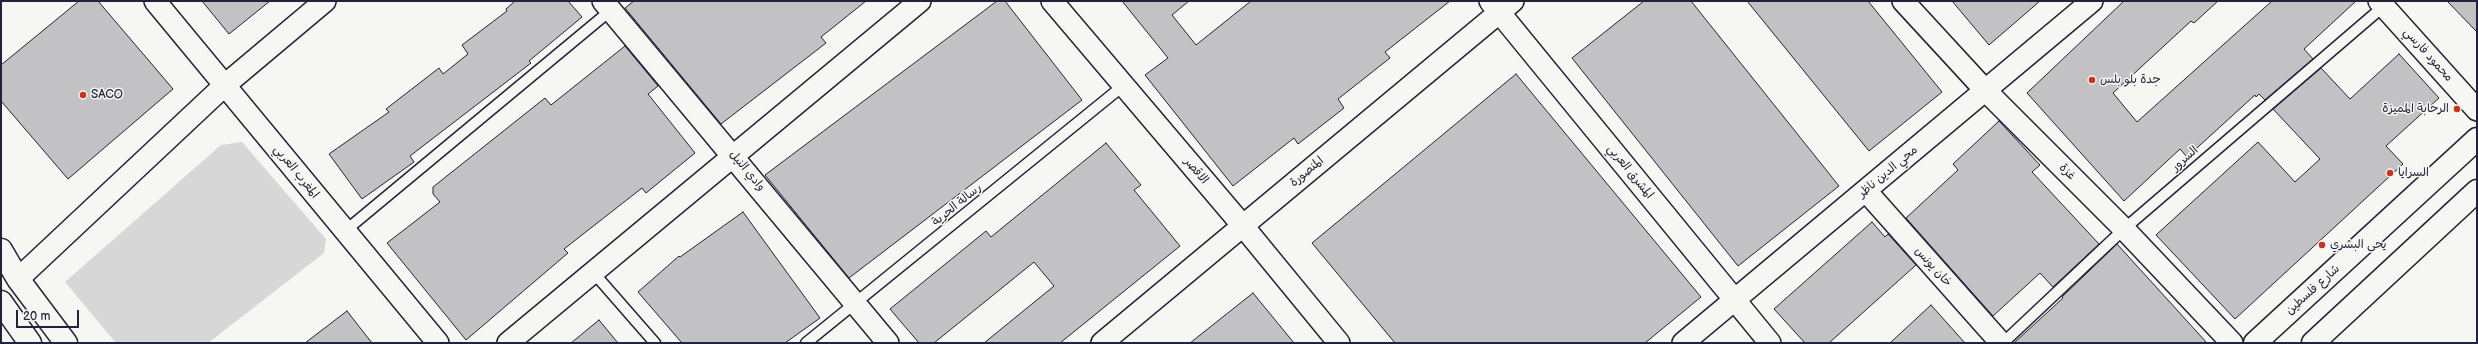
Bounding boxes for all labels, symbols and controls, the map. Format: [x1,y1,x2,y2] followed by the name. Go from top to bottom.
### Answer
[2400,25,2456,85] street label: محمود فارسي
[2100,73,2161,87] place label: جدة بلو بلس
[2087,75,2097,85] marker: جدة بلو بلس
[91,88,123,102] place label: SACO
[78,90,88,100] marker: SACO
[2382,102,2449,116] place label: الرحابة المميزة
[2452,104,2462,114] marker: الرحابة المميزة
[1604,142,1656,202] street label: المشرق العربي
[270,143,322,201] street label: المغرب العربي
[1855,143,1921,201] street label: محي الدين ناظر
[2169,143,2201,175] street label: السرور
[726,148,768,194] street label: وادي النيل
[1287,154,1327,190] street label: المنصورة
[1181,155,1211,187] street label: الاقصر
[2056,161,2078,183] street label: غزة
[2398,166,2429,180] place label: السرايا
[2385,168,2395,178] marker: السرايا
[929,181,985,229] street label: رسالة الحرية
[2330,238,2387,252] place label: يحى البشري
[2317,240,2327,250] marker: يحى البشري
[1911,244,1955,290] street label: خان يونس
[2283,262,2343,318] street label: شارع فلسطين
[18,302,81,328] scale bar
[23,309,50,324] text: 20 m

